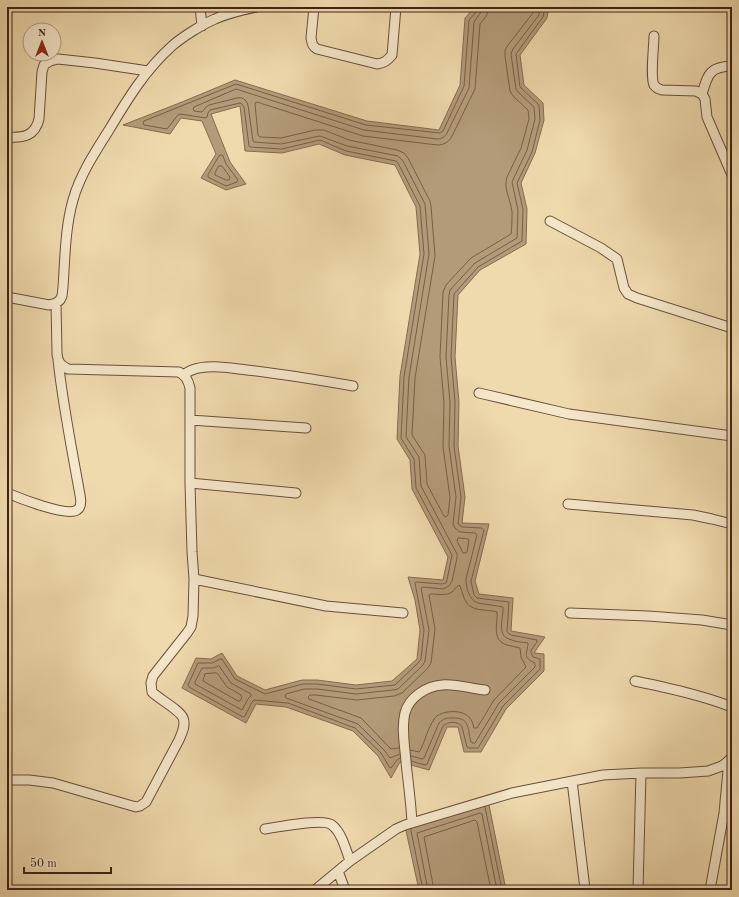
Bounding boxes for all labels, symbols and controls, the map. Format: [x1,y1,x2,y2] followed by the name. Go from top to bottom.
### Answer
[22,22,62,62] north arrow
[38,28,47,39] text: N
[24,849,111,875] scale bar
[30,857,57,870] text: 50 m

